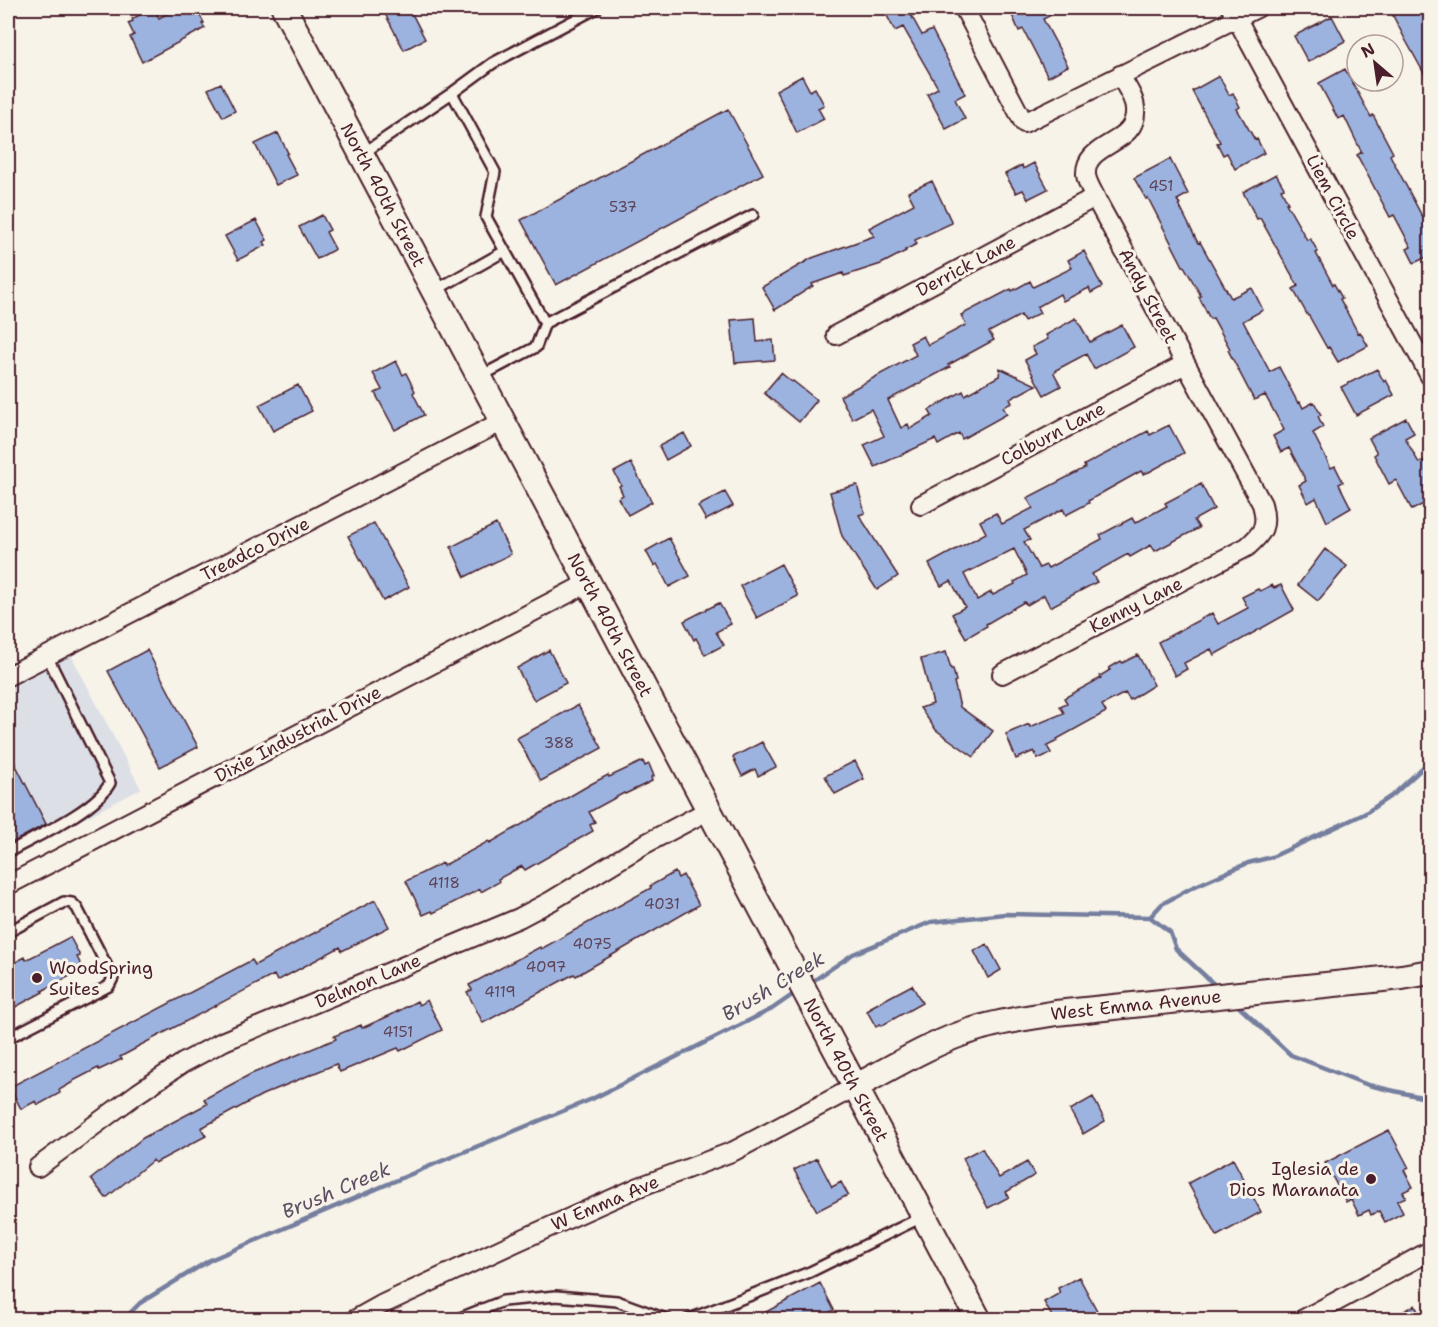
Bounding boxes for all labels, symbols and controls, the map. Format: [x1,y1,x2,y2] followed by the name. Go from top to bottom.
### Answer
[1345,33,1405,93] north arrow
[1357,38,1379,63] text: N
[335,119,431,271] street label: North 40th Street
[1301,150,1365,244] street label: Liem Circle
[1149,176,1173,196] house number: 451
[609,197,637,217] house number: 537
[912,230,1020,302] street label: Derrick Lane
[1113,244,1183,348] street label: Andy Street
[997,396,1109,472] street label: Colburn Lane
[196,511,314,587] street label: Treadco Drive
[562,549,658,701] street label: North 40th Street
[1085,571,1187,639] street label: Kenny Lane
[211,680,385,788] street label: Dixie Industrial Drive
[544,733,574,753] house number: 388
[428,873,460,893] house number: 4118
[644,894,680,914] house number: 4031
[572,934,612,954] house number: 4075
[717,945,830,1027] water label: Brush Creek
[312,948,424,1014] street label: Delmon Lane
[49,956,153,1001] place label: WoodSpring Suites
[526,957,566,977] house number: 4097
[30,971,44,985] marker: WoodSpring Suites
[484,982,516,1002] house number: 4119
[1049,984,1223,1026] street label: West Emma Avenue
[798,994,894,1146] street label: North 40th Street
[383,1022,413,1042] house number: 4151
[278,1155,395,1225] water label: Brush Creek
[1229,1157,1359,1202] place label: Iglesia de Dios Maranata
[547,1170,663,1236] street label: W Emma Ave
[1364,1172,1378,1186] marker: Iglesia de Dios Maranata

